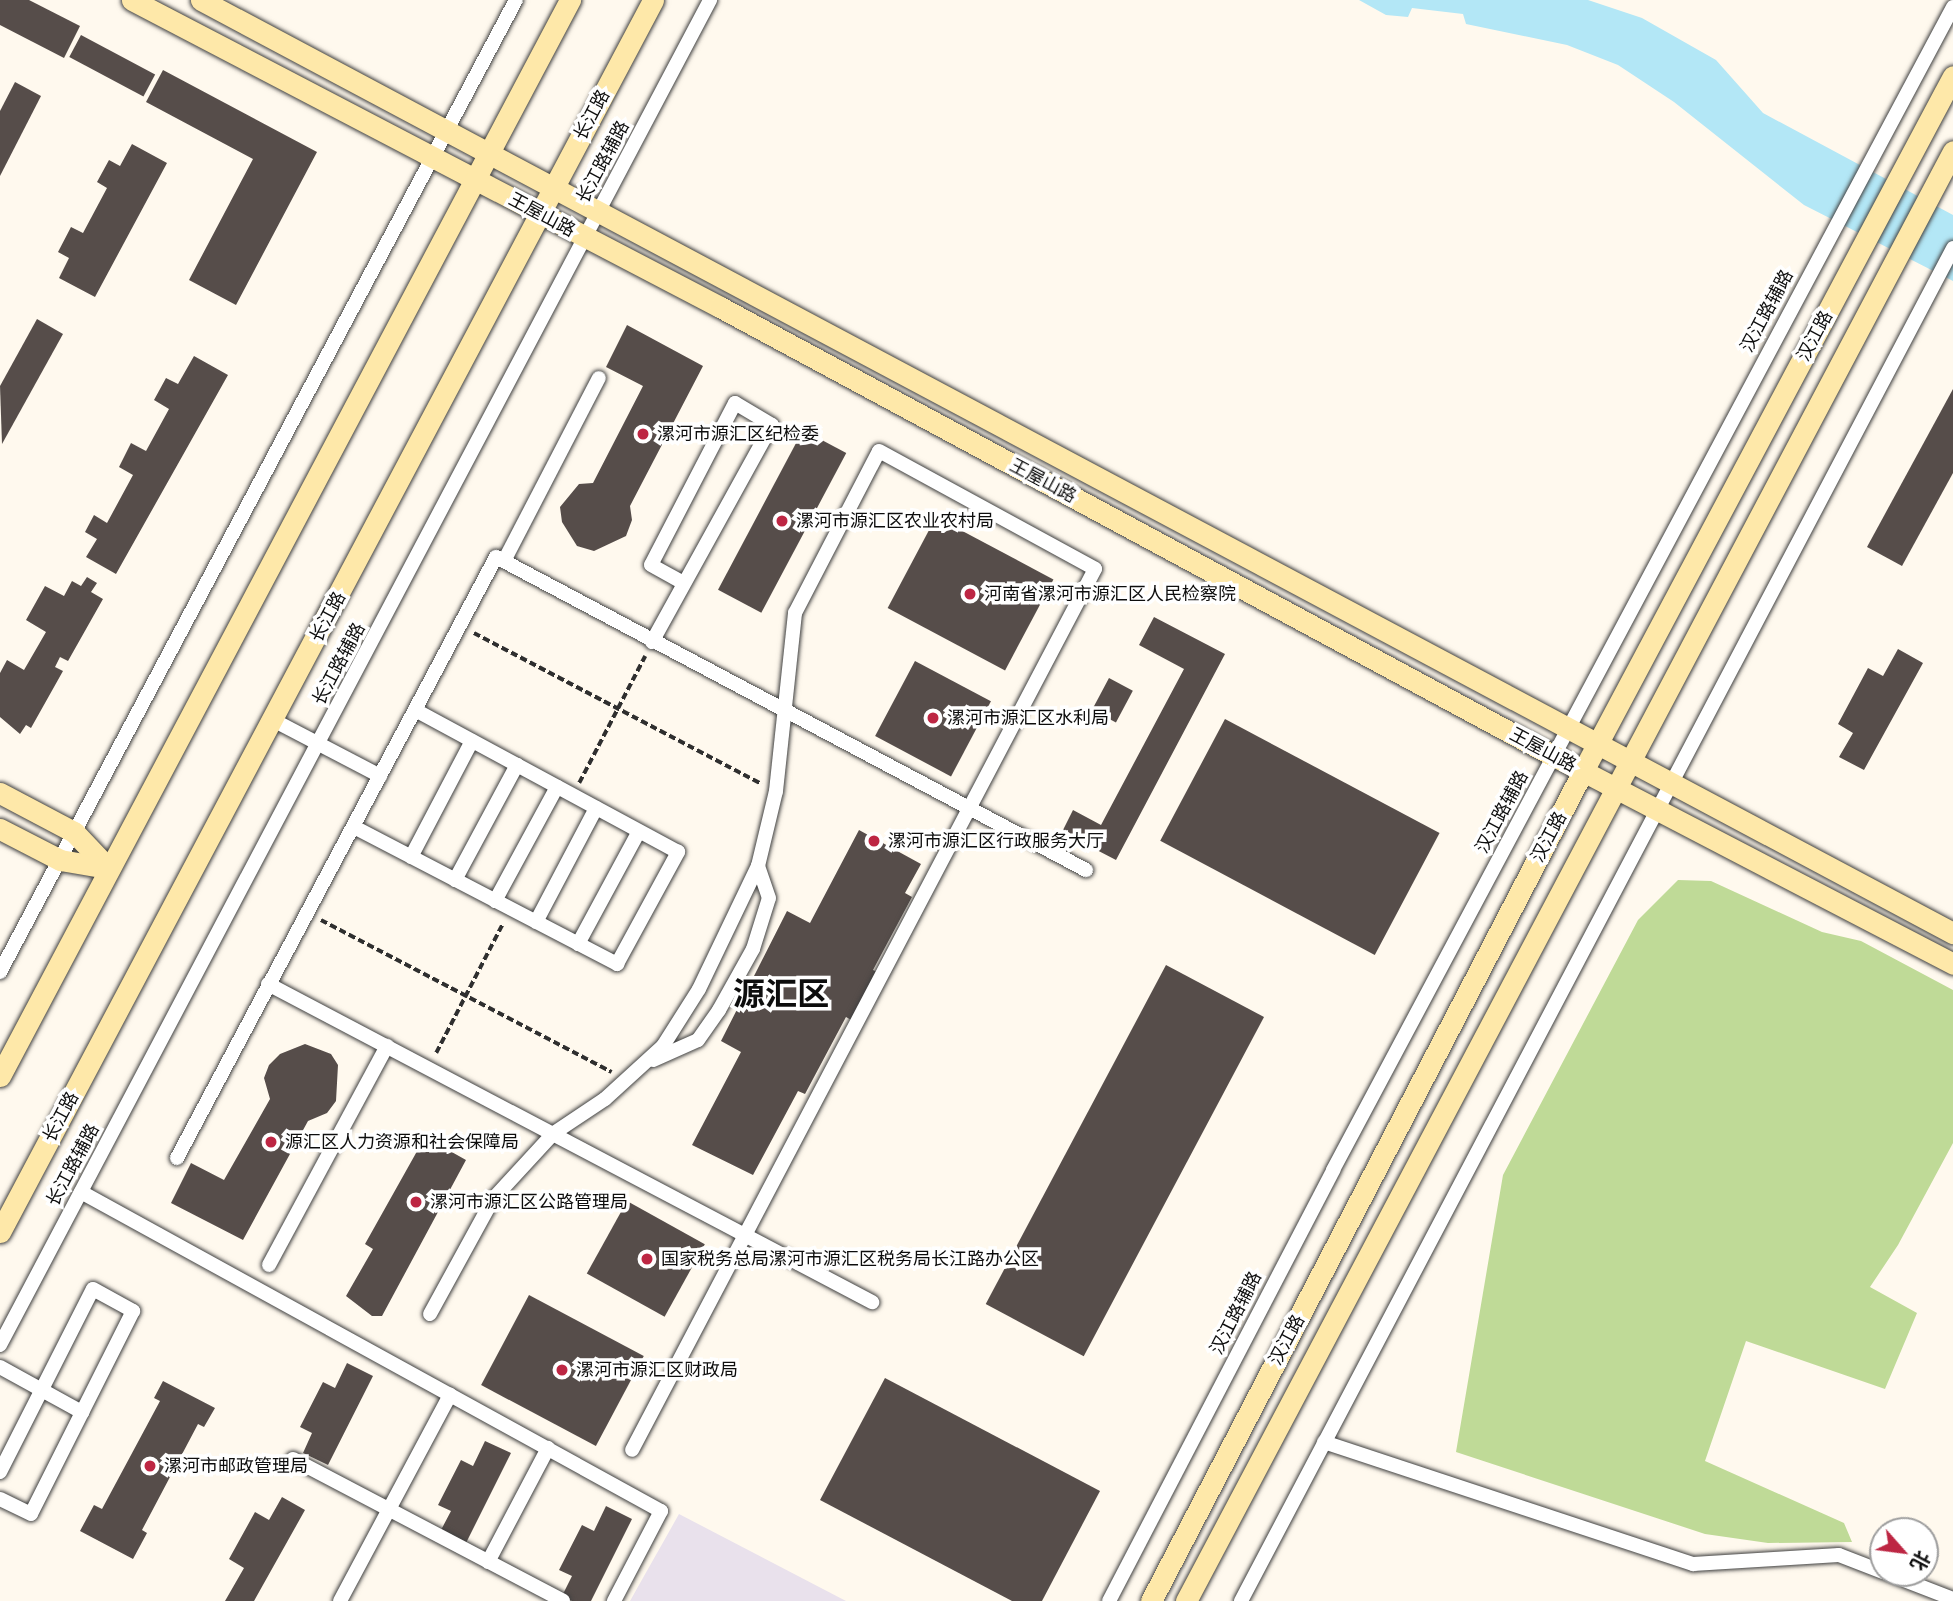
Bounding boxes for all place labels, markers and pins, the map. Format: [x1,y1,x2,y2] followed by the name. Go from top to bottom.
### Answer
[657,423,819,445] place label: 漯河市源汇区纪检委
[635,426,651,442] marker: 漯河市源汇区纪检委
[796,510,994,532] place label: 漯河市源汇区农业农村局
[774,513,790,529] marker: 漯河市源汇区农业农村局
[984,583,1236,605] place label: 河南省漯河市源汇区人民检察院
[962,586,978,602] marker: 河南省漯河市源汇区人民检察院
[947,707,1109,729] place label: 漯河市源汇区水利局
[925,710,941,726] marker: 漯河市源汇区水利局
[888,830,1104,852] place label: 漯河市源汇区行政服务大厅
[866,833,882,849] marker: 漯河市源汇区行政服务大厅
[285,1131,519,1153] place label: 源汇区人力资源和社会保障局
[263,1134,279,1150] marker: 源汇区人力资源和社会保障局
[430,1191,628,1213] place label: 漯河市源汇区公路管理局
[408,1194,424,1210] marker: 漯河市源汇区公路管理局
[661,1248,1039,1270] place label: 国家税务总局漯河市源汇区税务局长江路办公区
[639,1251,655,1267] marker: 国家税务总局漯河市源汇区税务局长江路办公区
[576,1359,738,1381] place label: 漯河市源汇区财政局
[554,1362,570,1378] marker: 漯河市源汇区财政局
[164,1455,308,1477] place label: 漯河市邮政管理局
[142,1458,158,1474] marker: 漯河市邮政管理局

